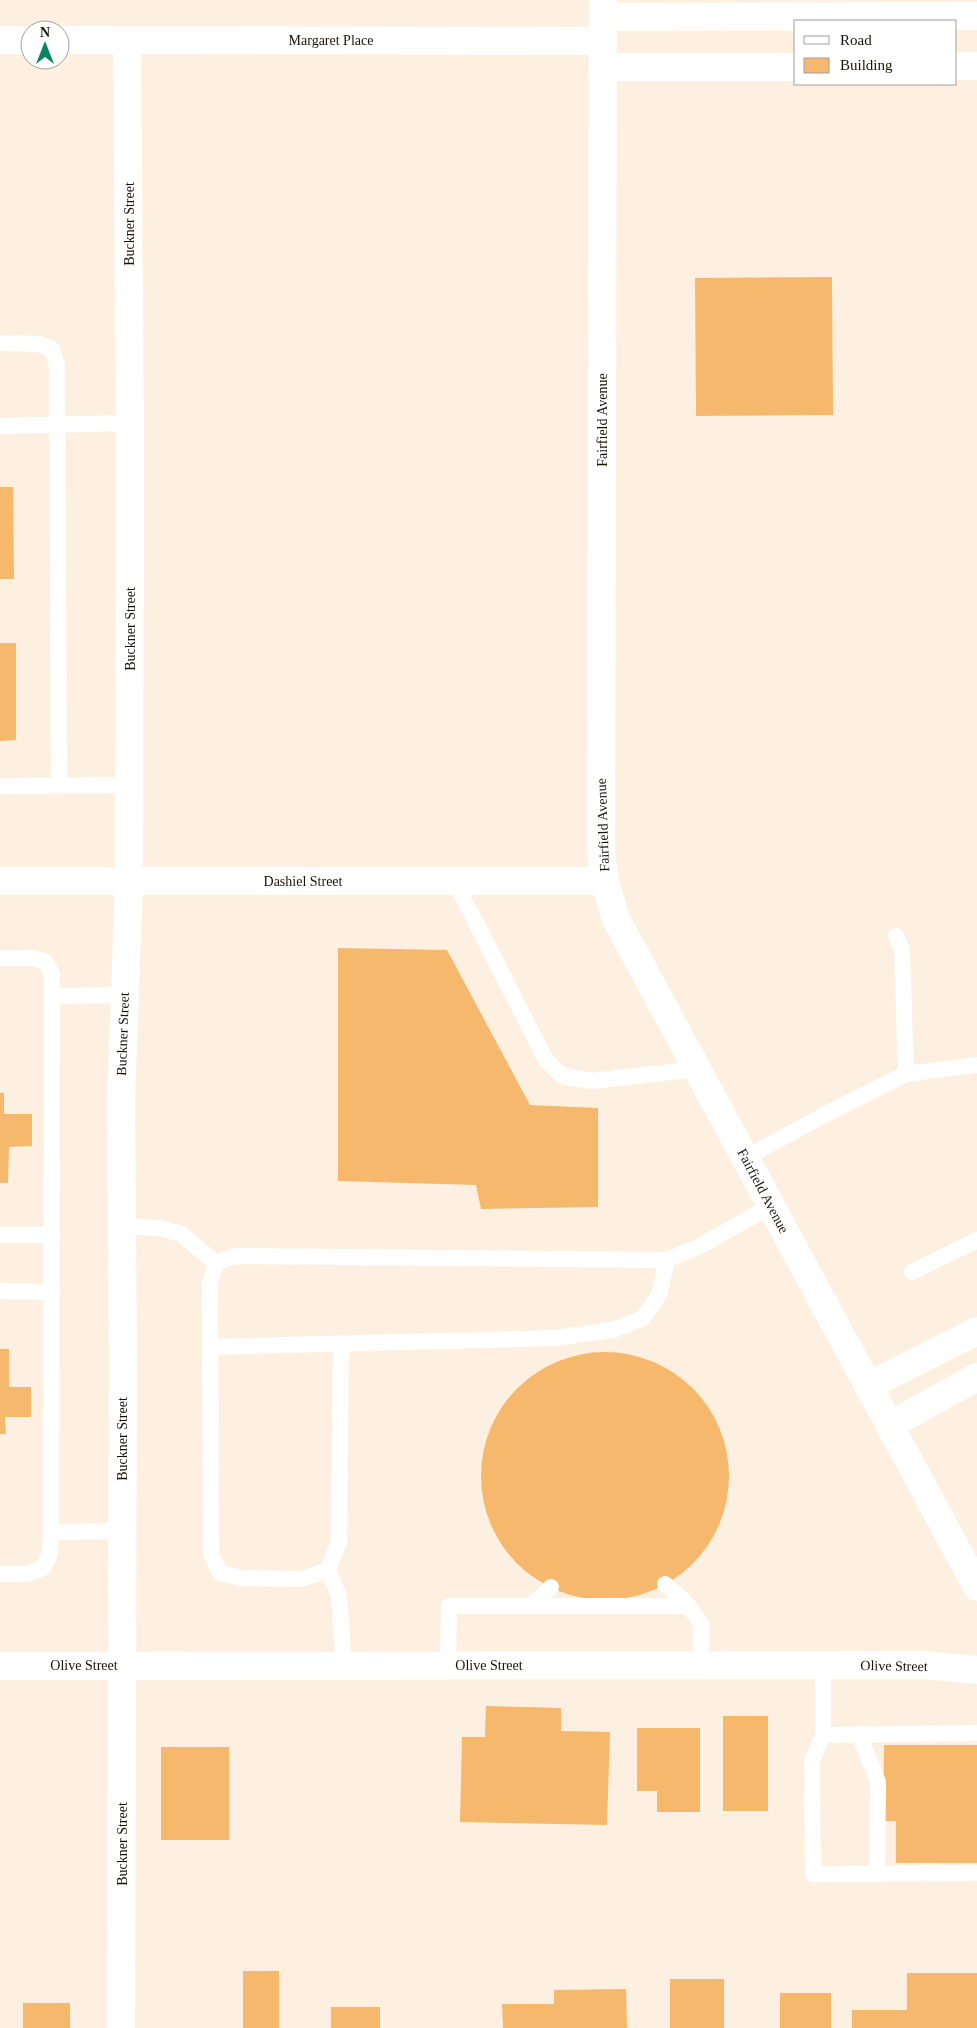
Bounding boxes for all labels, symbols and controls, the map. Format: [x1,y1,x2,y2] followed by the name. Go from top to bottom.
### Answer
[20,20,70,70] north arrow
[794,20,957,85] legend
[40,25,50,40] text: N
[840,32,872,48] text: Road
[289,33,373,48] street label: Margaret Place
[840,57,893,73] text: Building
[122,182,137,266] street label: Buckner Street
[595,373,610,467] street label: Fairfield Avenue
[123,587,138,671] street label: Buckner Street
[594,778,612,872] street label: Fairfield Avenue
[264,874,343,889] street label: Dashiel Street
[114,992,132,1076] street label: Buckner Street
[734,1146,792,1236] street label: Fairfield Avenue
[115,1397,130,1481] street label: Buckner Street
[50,1658,118,1673] street label: Olive Street
[455,1658,523,1673] street label: Olive Street
[860,1658,928,1674] street label: Olive Street
[115,1802,130,1886] street label: Buckner Street

